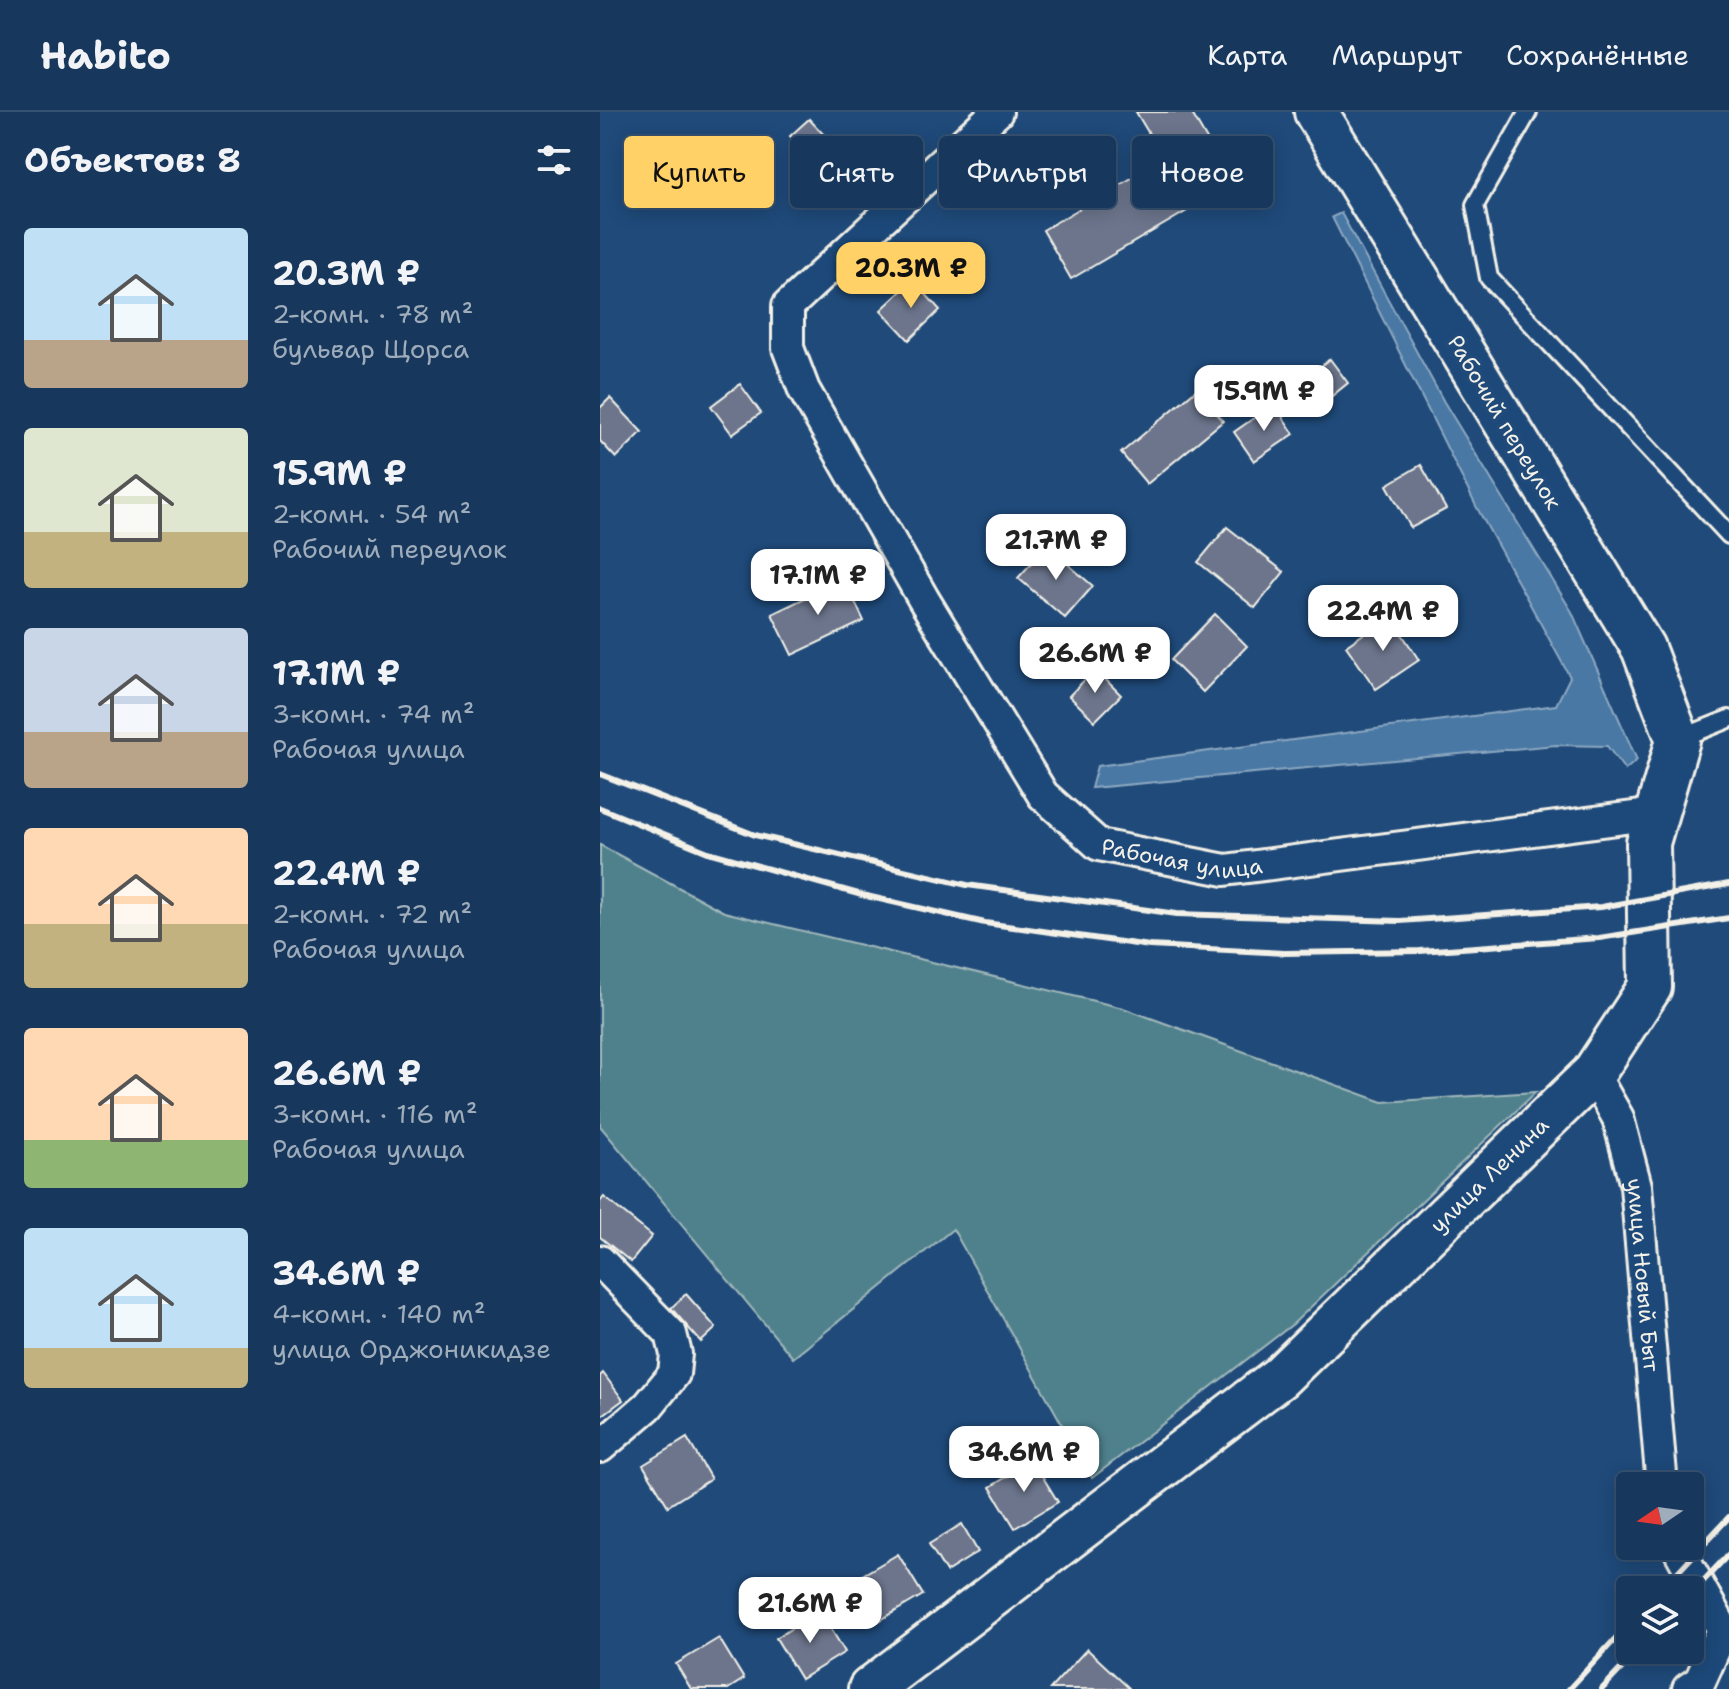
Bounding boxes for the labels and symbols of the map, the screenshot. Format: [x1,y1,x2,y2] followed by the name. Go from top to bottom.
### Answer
[837,242,985,310] pin: 20.3M ₽
[1441,330,1568,515] street label: Рабочий переулок
[1190,365,1338,433] pin: 15.9M ₽
[982,514,1130,582] pin: 21.7M ₽
[744,549,892,617] pin: 17.1M ₽
[1309,585,1457,653] pin: 22.4M ₽
[1021,627,1169,695] pin: 26.6M ₽
[1099,832,1265,885] street label: Рабочая улица
[1424,1111,1555,1239] street label: улица Ленина
[1619,1175,1666,1374] street label: улица Новый Быт
[950,1426,1098,1494] pin: 34.6M ₽
[1616,1472,1704,1560] north arrow
[736,1577,884,1645] pin: 21.6M ₽

